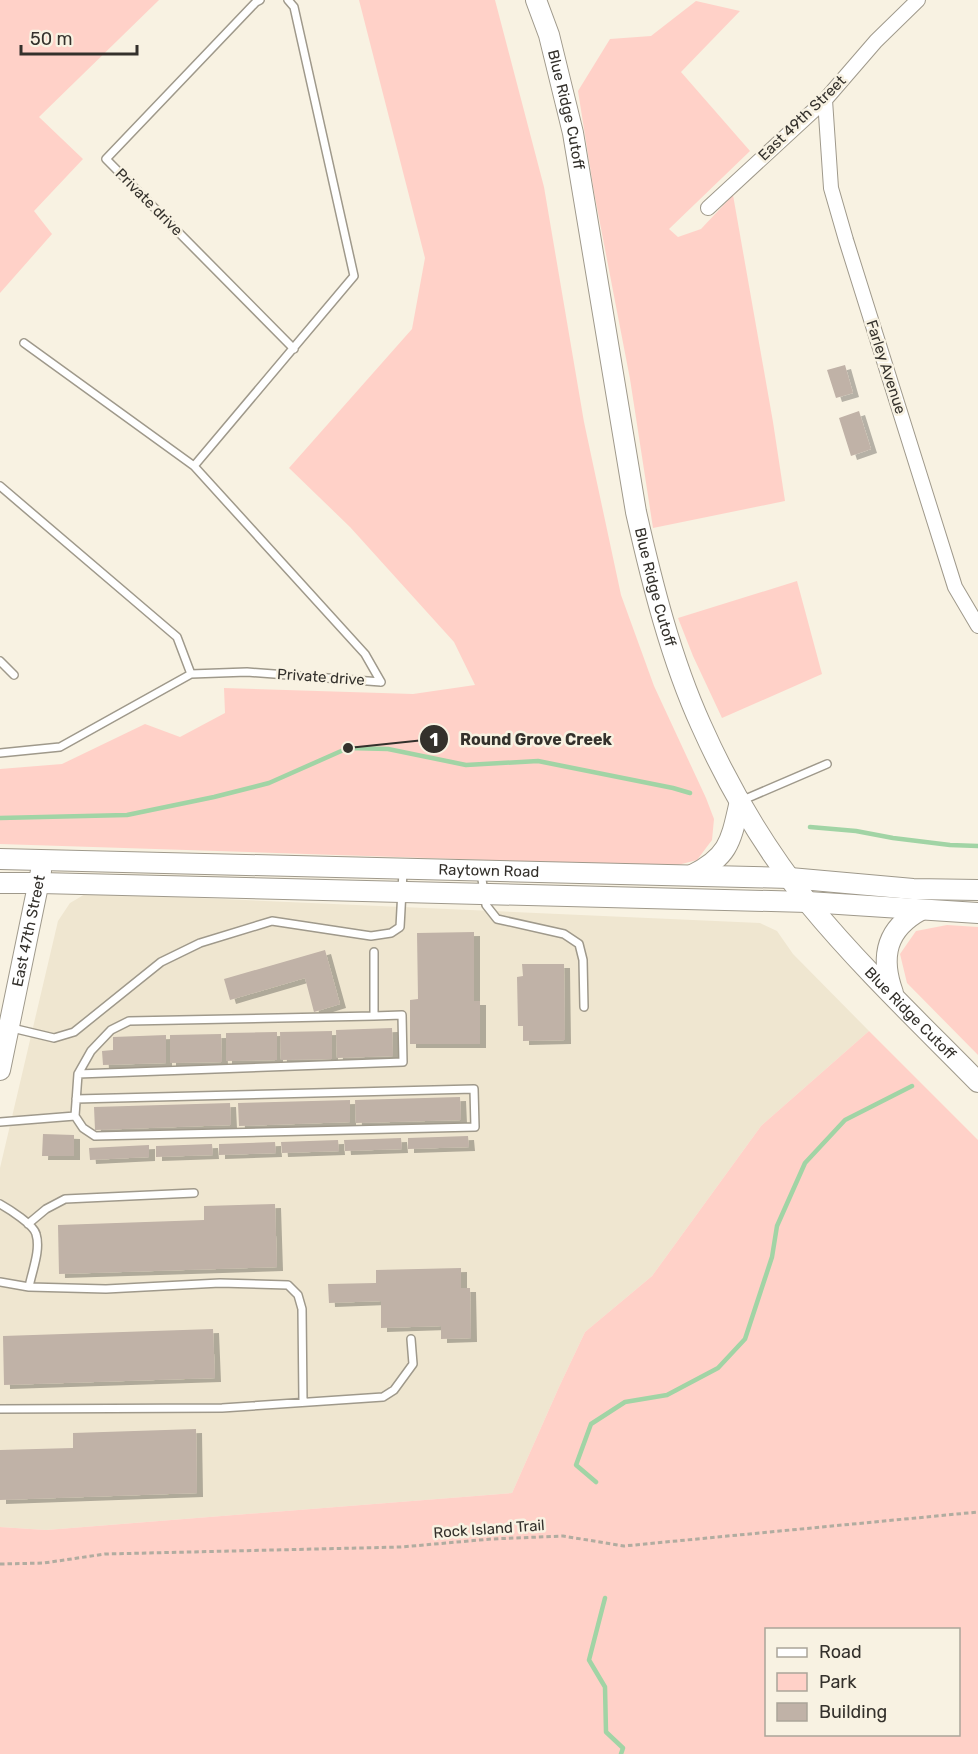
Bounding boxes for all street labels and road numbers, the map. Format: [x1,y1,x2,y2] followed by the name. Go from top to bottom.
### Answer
[544,48,588,171] street label: Blue Ridge Cutoff
[754,72,850,164] street label: East 49th Street
[112,165,186,239] street label: Private drive
[862,318,910,416] street label: Farley Avenue
[631,526,680,649] street label: Blue Ridge Cutoff
[277,665,365,689] street label: Private drive
[438,861,540,881] street label: Raytown Road
[8,873,49,988] street label: East 47th Street
[861,963,960,1064] street label: Blue Ridge Cutoff
[433,1516,545,1542] street label: Rock Island Trail

